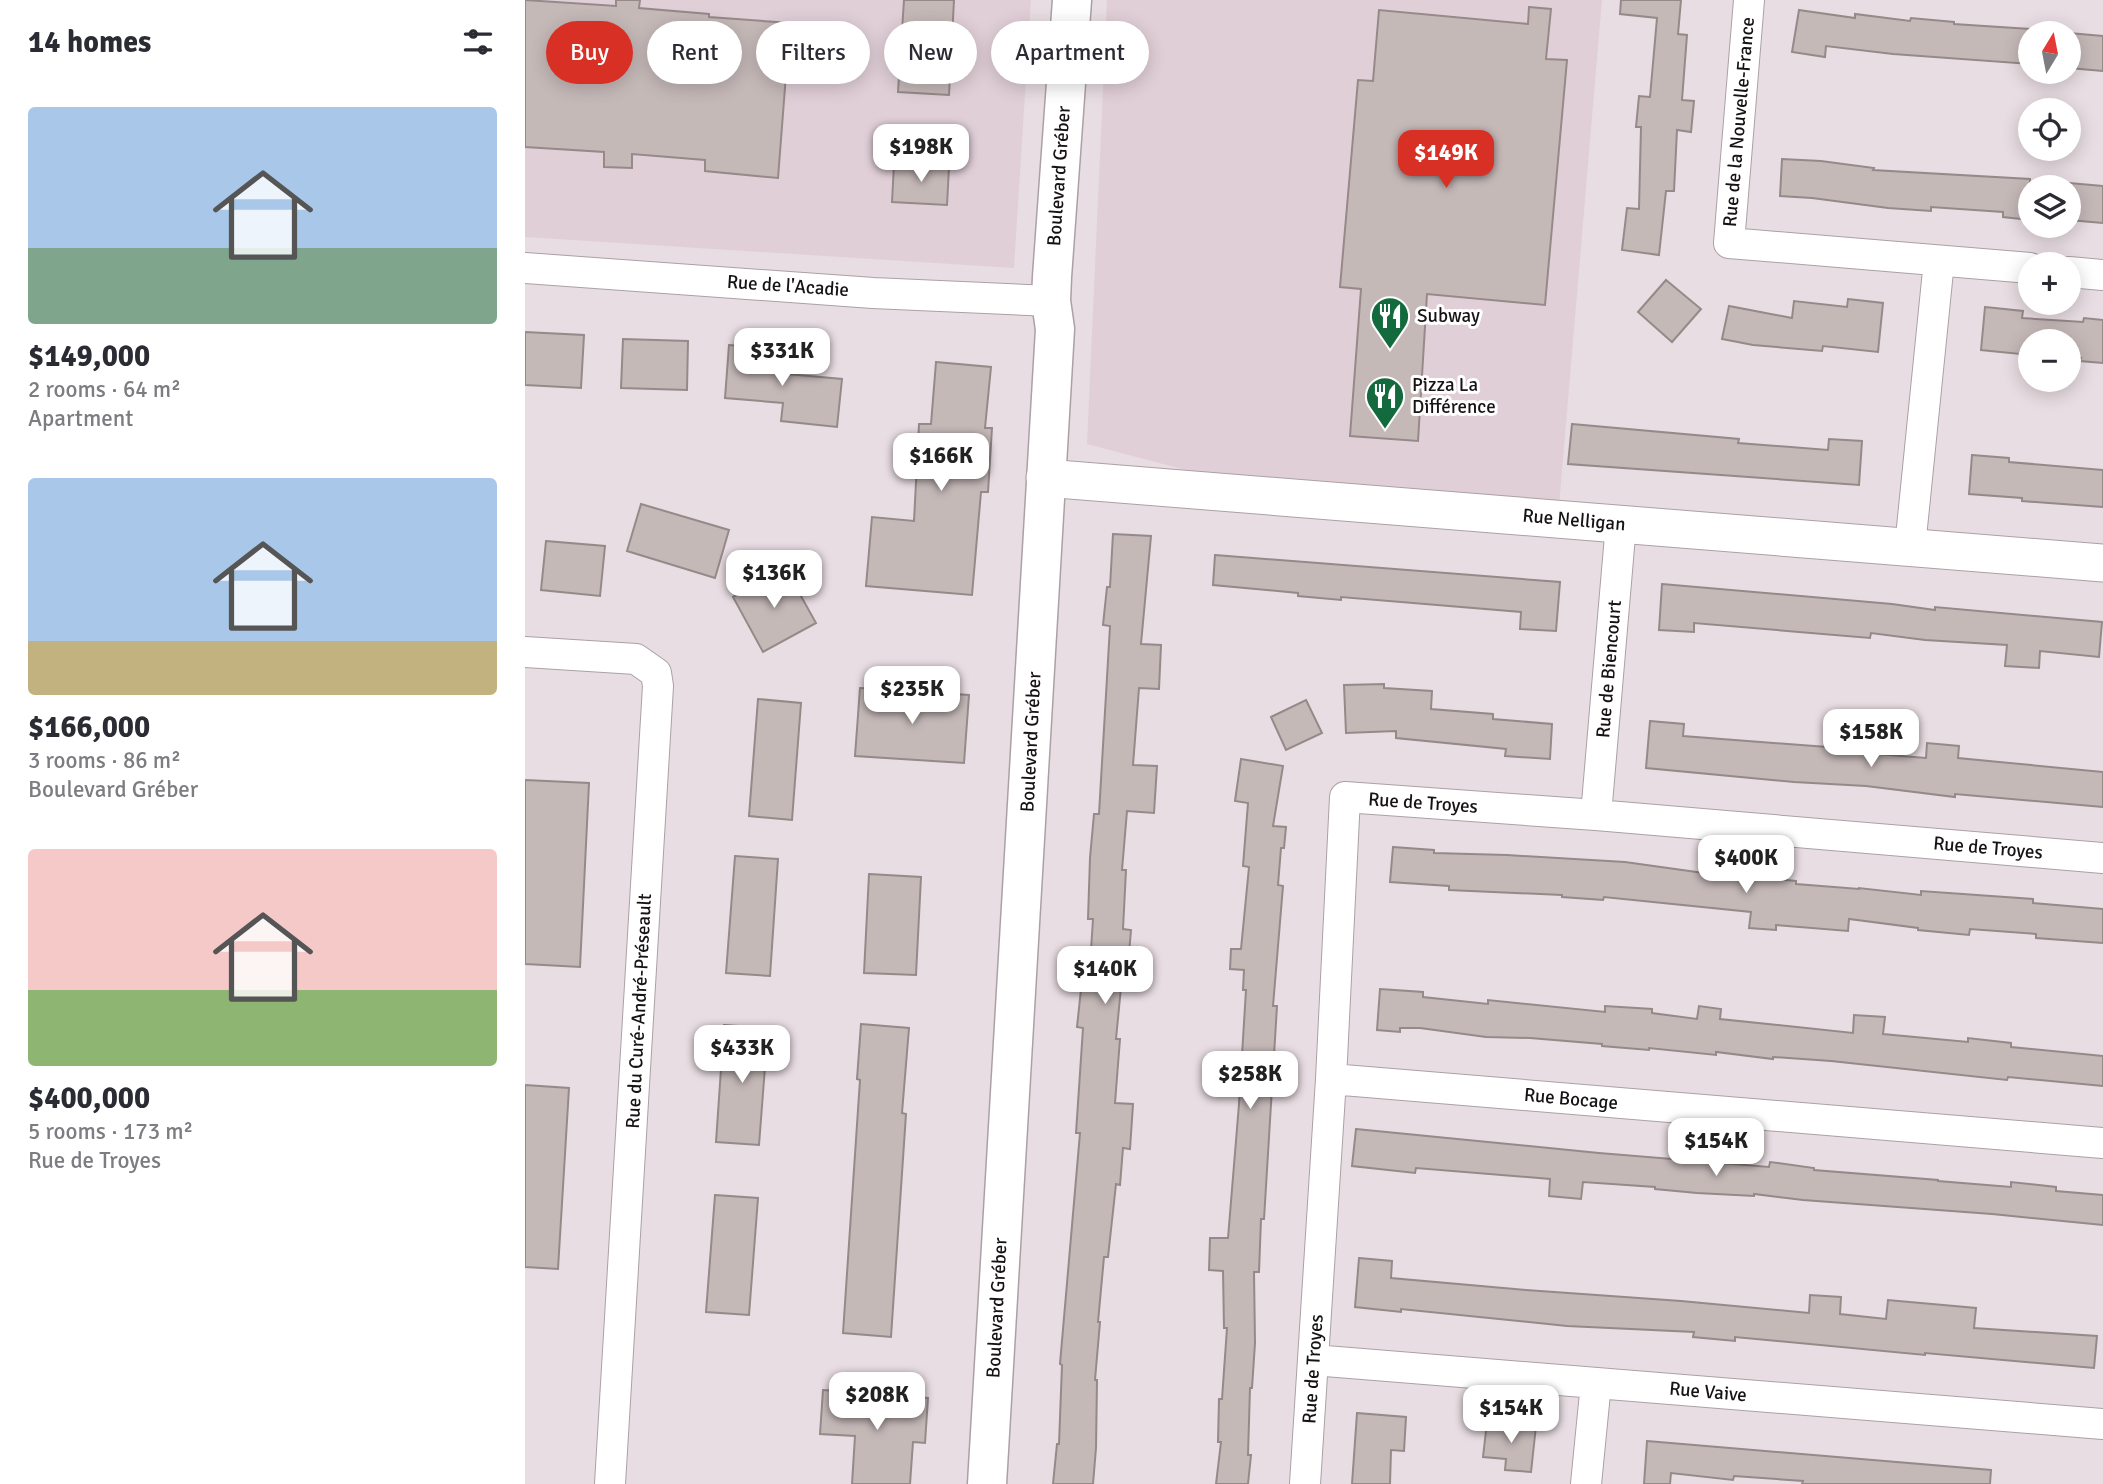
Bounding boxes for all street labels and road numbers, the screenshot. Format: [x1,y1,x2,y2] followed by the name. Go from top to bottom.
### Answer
[1718,16,1760,228] street label: Rue de la Nouvelle-France
[1042,105,1076,247] street label: Boulevard Gréber
[726,270,850,302] street label: Rue de l'Acadie
[1521,504,1627,536] street label: Rue Nelligan
[1591,599,1627,739] street label: Rue de Biencourt
[1015,671,1047,813] street label: Boulevard Gréber
[1367,787,1479,819] street label: Rue de Troyes
[1932,831,2044,865] street label: Rue de Troyes
[621,892,657,1129] street label: Rue du Curé-André-Préseault
[1523,1083,1619,1115] street label: Rue Bocage
[981,1237,1013,1379] street label: Boulevard Gréber
[1297,1313,1329,1425] street label: Rue de Troyes
[1668,1377,1748,1407] street label: Rue Vaive

